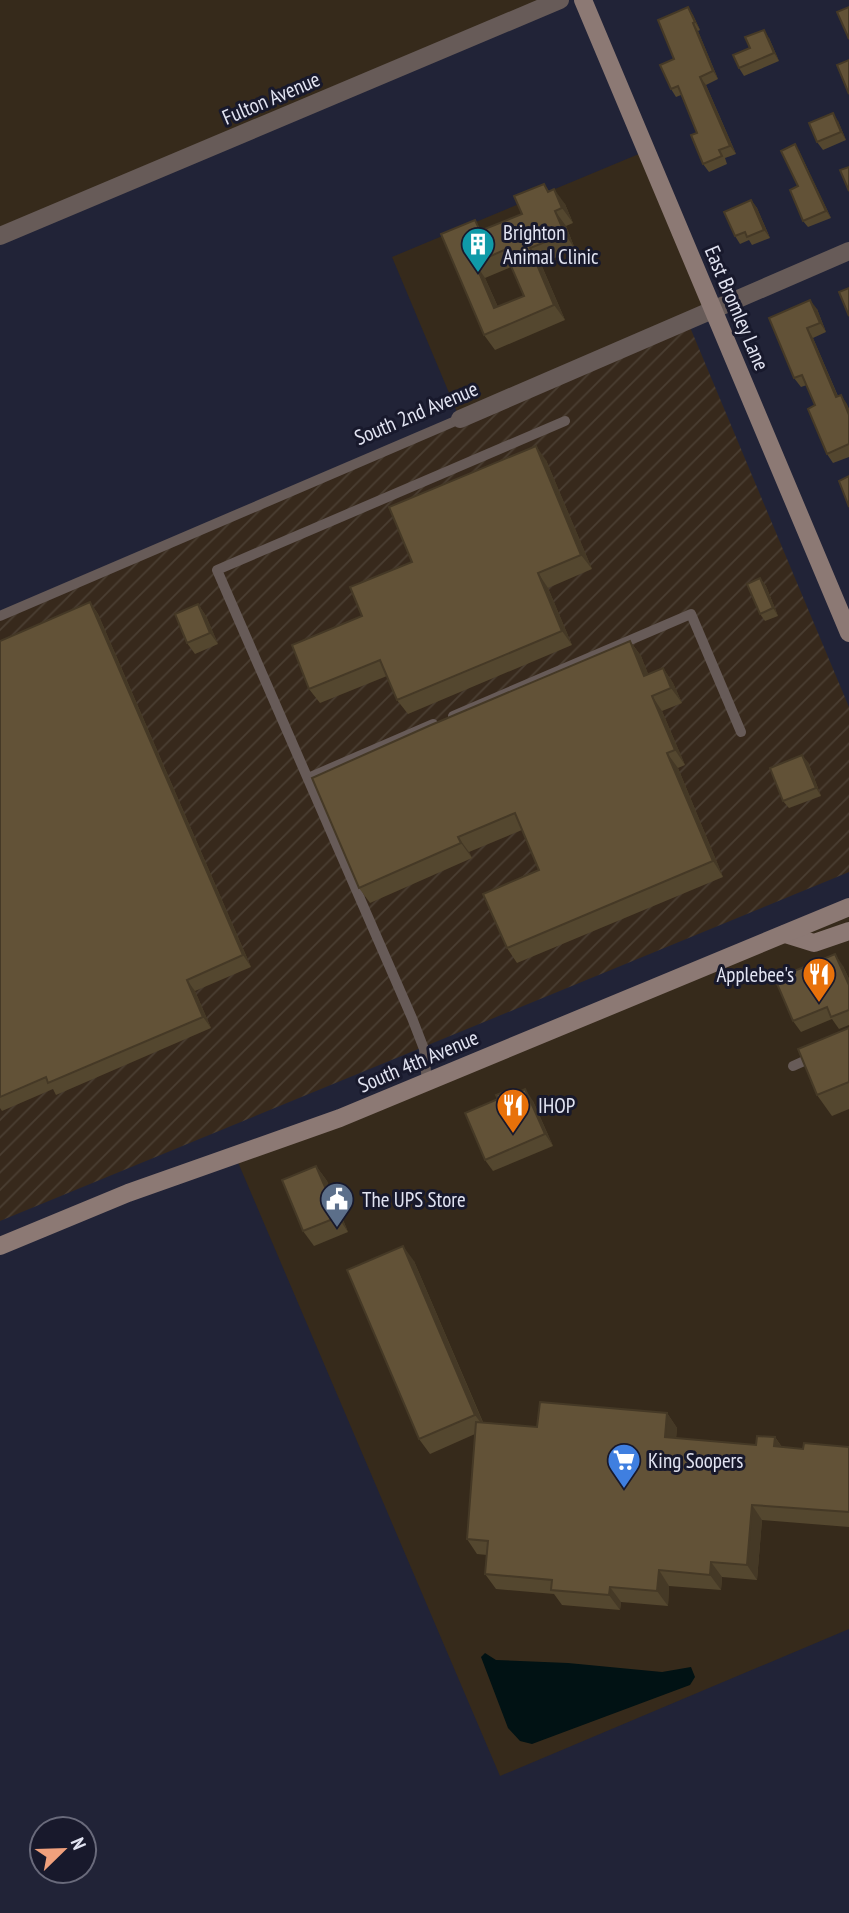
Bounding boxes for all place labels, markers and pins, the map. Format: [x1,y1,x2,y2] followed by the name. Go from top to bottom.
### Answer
[503,219,599,270] place label: Brighton Animal Clinic
[459,225,497,274] building icon: Brighton Animal Clinic
[800,955,838,1004] restaurant icon: Applebee's
[716,961,794,988] place label: Applebee's
[494,1086,532,1135] restaurant icon: IHOP
[538,1092,575,1119] place label: IHOP
[318,1180,356,1229] public building icon: The UPS Store
[362,1186,466,1213] place label: The UPS Store
[605,1441,643,1490] supermarket icon: King Soopers
[648,1447,743,1474] place label: King Soopers

